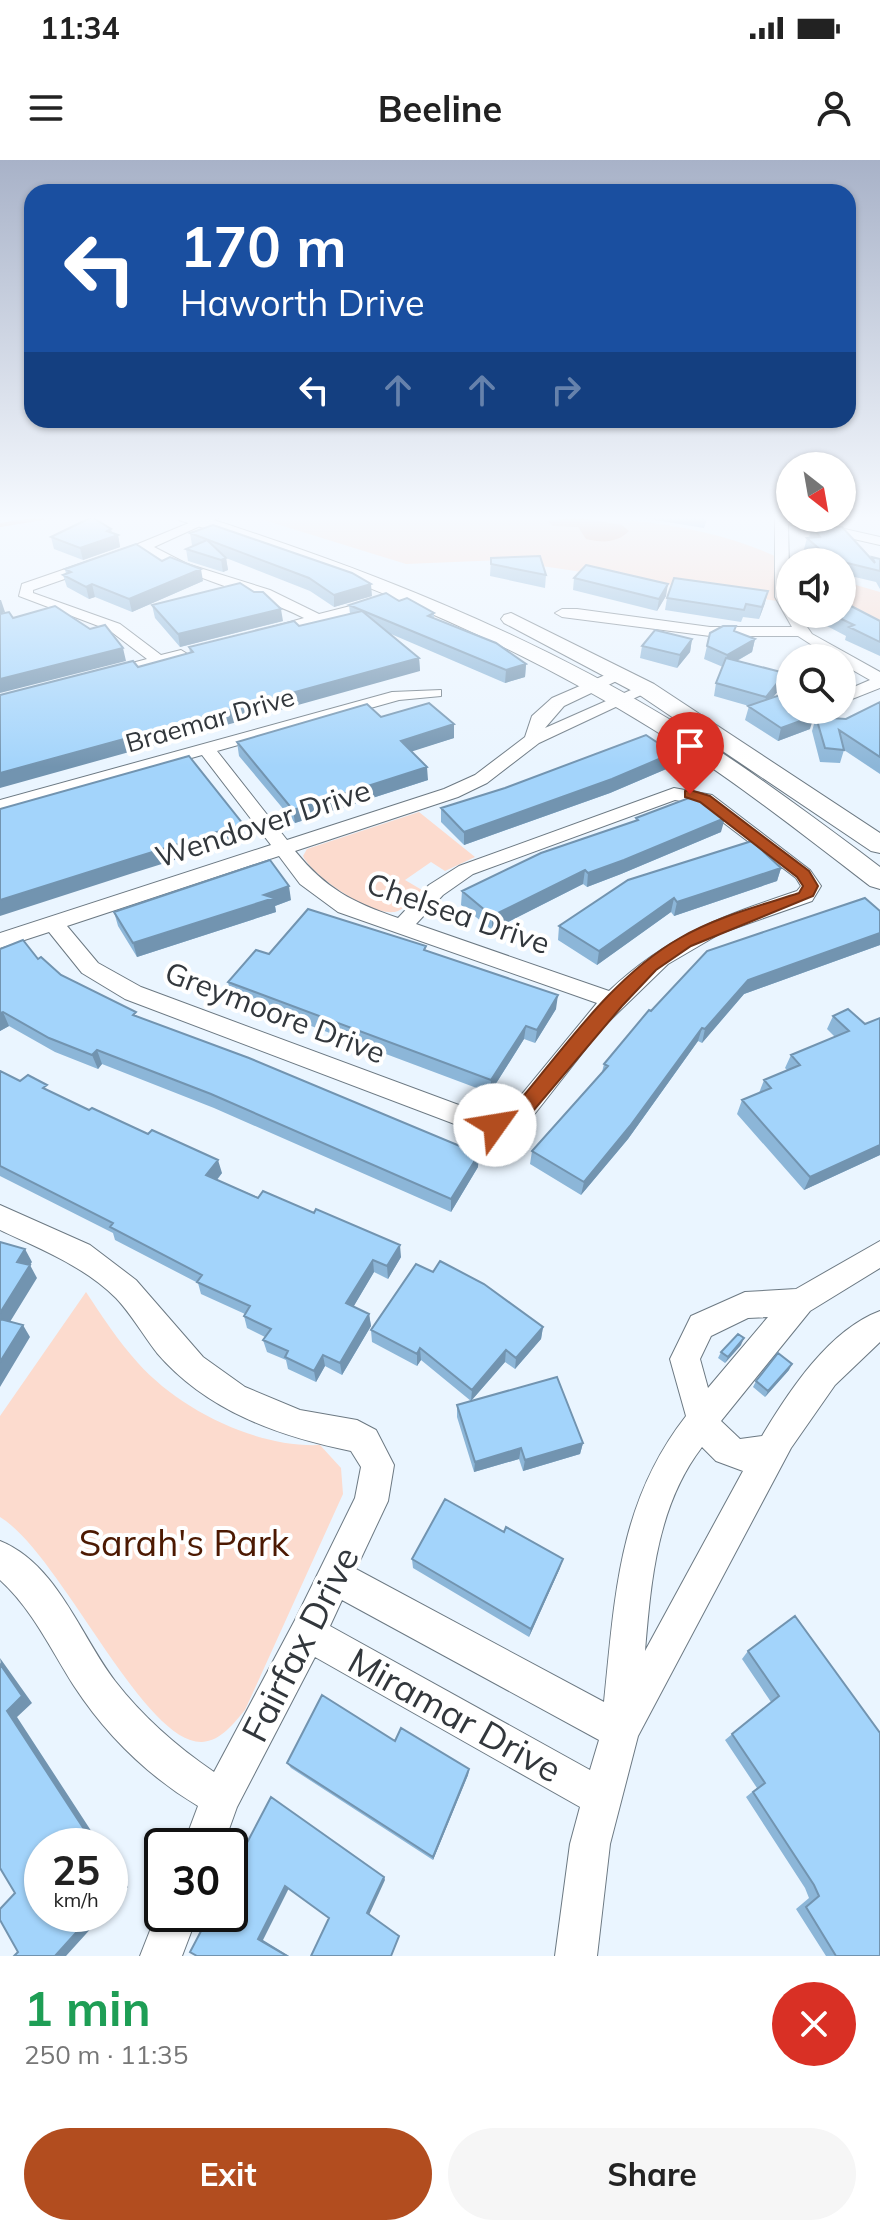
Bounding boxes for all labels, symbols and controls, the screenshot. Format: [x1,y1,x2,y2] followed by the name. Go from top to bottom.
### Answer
[40,9,119,47] text: 11:34
[24,86,68,130] icon: menu
[378,86,502,131] text: Beeline
[812,86,856,130] icon: person
[180,211,347,281] text: 170 m
[48,216,152,320] icon: left
[180,280,425,325] text: Haworth Drive
[292,368,336,412] icon: left
[376,368,420,412] icon: ahead
[460,368,504,412] icon: ahead
[544,368,588,412] icon: right
[776,452,856,532] north arrow
[776,452,856,724] map controls
[776,548,856,628] button: sound
[776,644,856,724] button: search
[122,680,298,759] street label: Braemar Drive
[656,712,724,794] pin
[668,724,712,768] icon: arrive
[150,770,375,876] street label: Wendover Drive
[362,864,555,962] street label: Chelsea Drive
[160,953,391,1071] street label: Greymoore Drive
[453,1083,537,1167] position arrow
[79,1520,290,1565] park label: Sarah's Park
[231,1539,368,1749] street label: Fairfax Drive
[341,1638,570,1792] street label: Miramar Drive
[144,1828,248,1932] speed limit sign: 30
[52,1845,100,1895] text: 25
[53,1887,99,1912] text: km/h
[24,1978,151,2038] text: 1 min
[772,1982,856,2066] button: close
[24,2038,188,2071] text: 250 m · 11:35
[24,2128,432,2220] button: Exit
[448,2128,856,2220] button: Share

